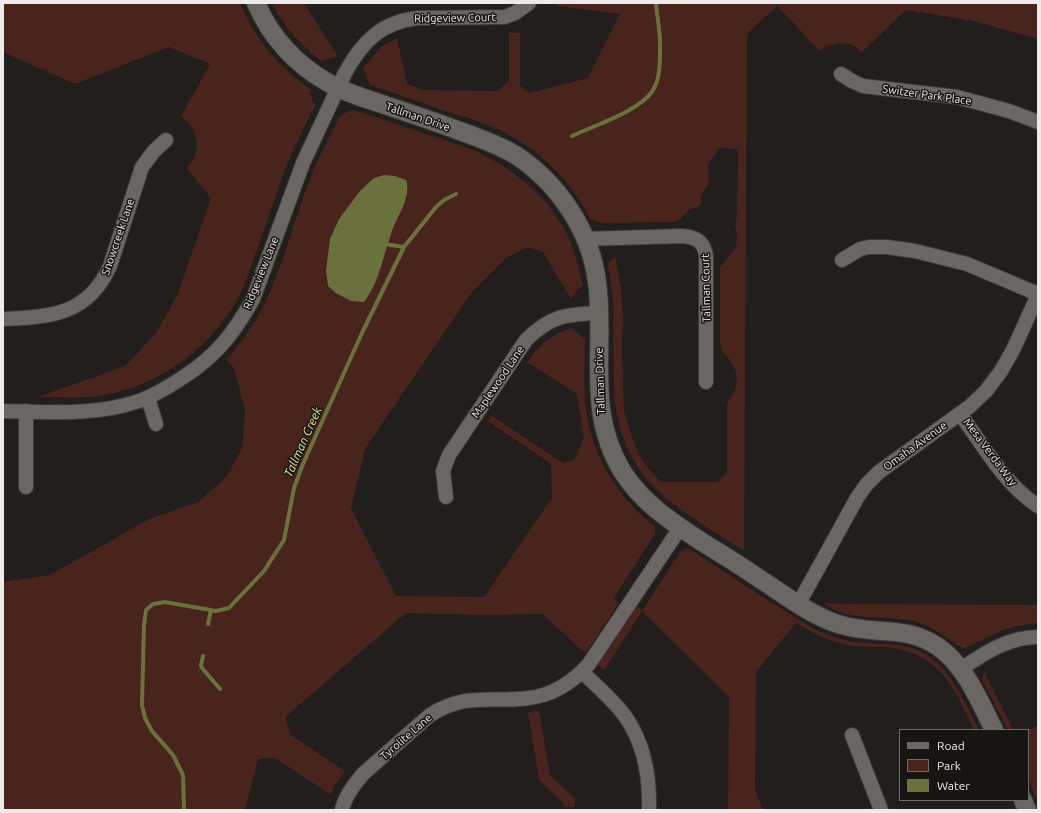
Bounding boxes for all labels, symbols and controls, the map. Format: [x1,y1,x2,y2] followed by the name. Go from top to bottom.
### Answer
[414,11,496,25] street label: Ridgeview Court
[882,82,972,108] street label: Switzer Park Place
[384,100,452,134] street label: Tallman Drive
[99,197,137,277] street label: Snowcreek Lane
[240,235,282,311] street label: Ridgeview Lane
[699,253,713,323] street label: Tallman Court
[469,343,527,421] street label: Maplewood Lane
[592,347,608,415] street label: Tallman Drive
[281,405,325,479] water label: Tallman Creek
[960,416,1020,488] street label: Mesa Verda Way
[881,419,949,473] street label: Omaha Avenue
[378,711,434,763] street label: Tyrolite Lane
[899,729,1029,801] legend
[937,739,965,752] text: Road
[937,759,961,772] text: Park
[937,779,970,792] text: Water

